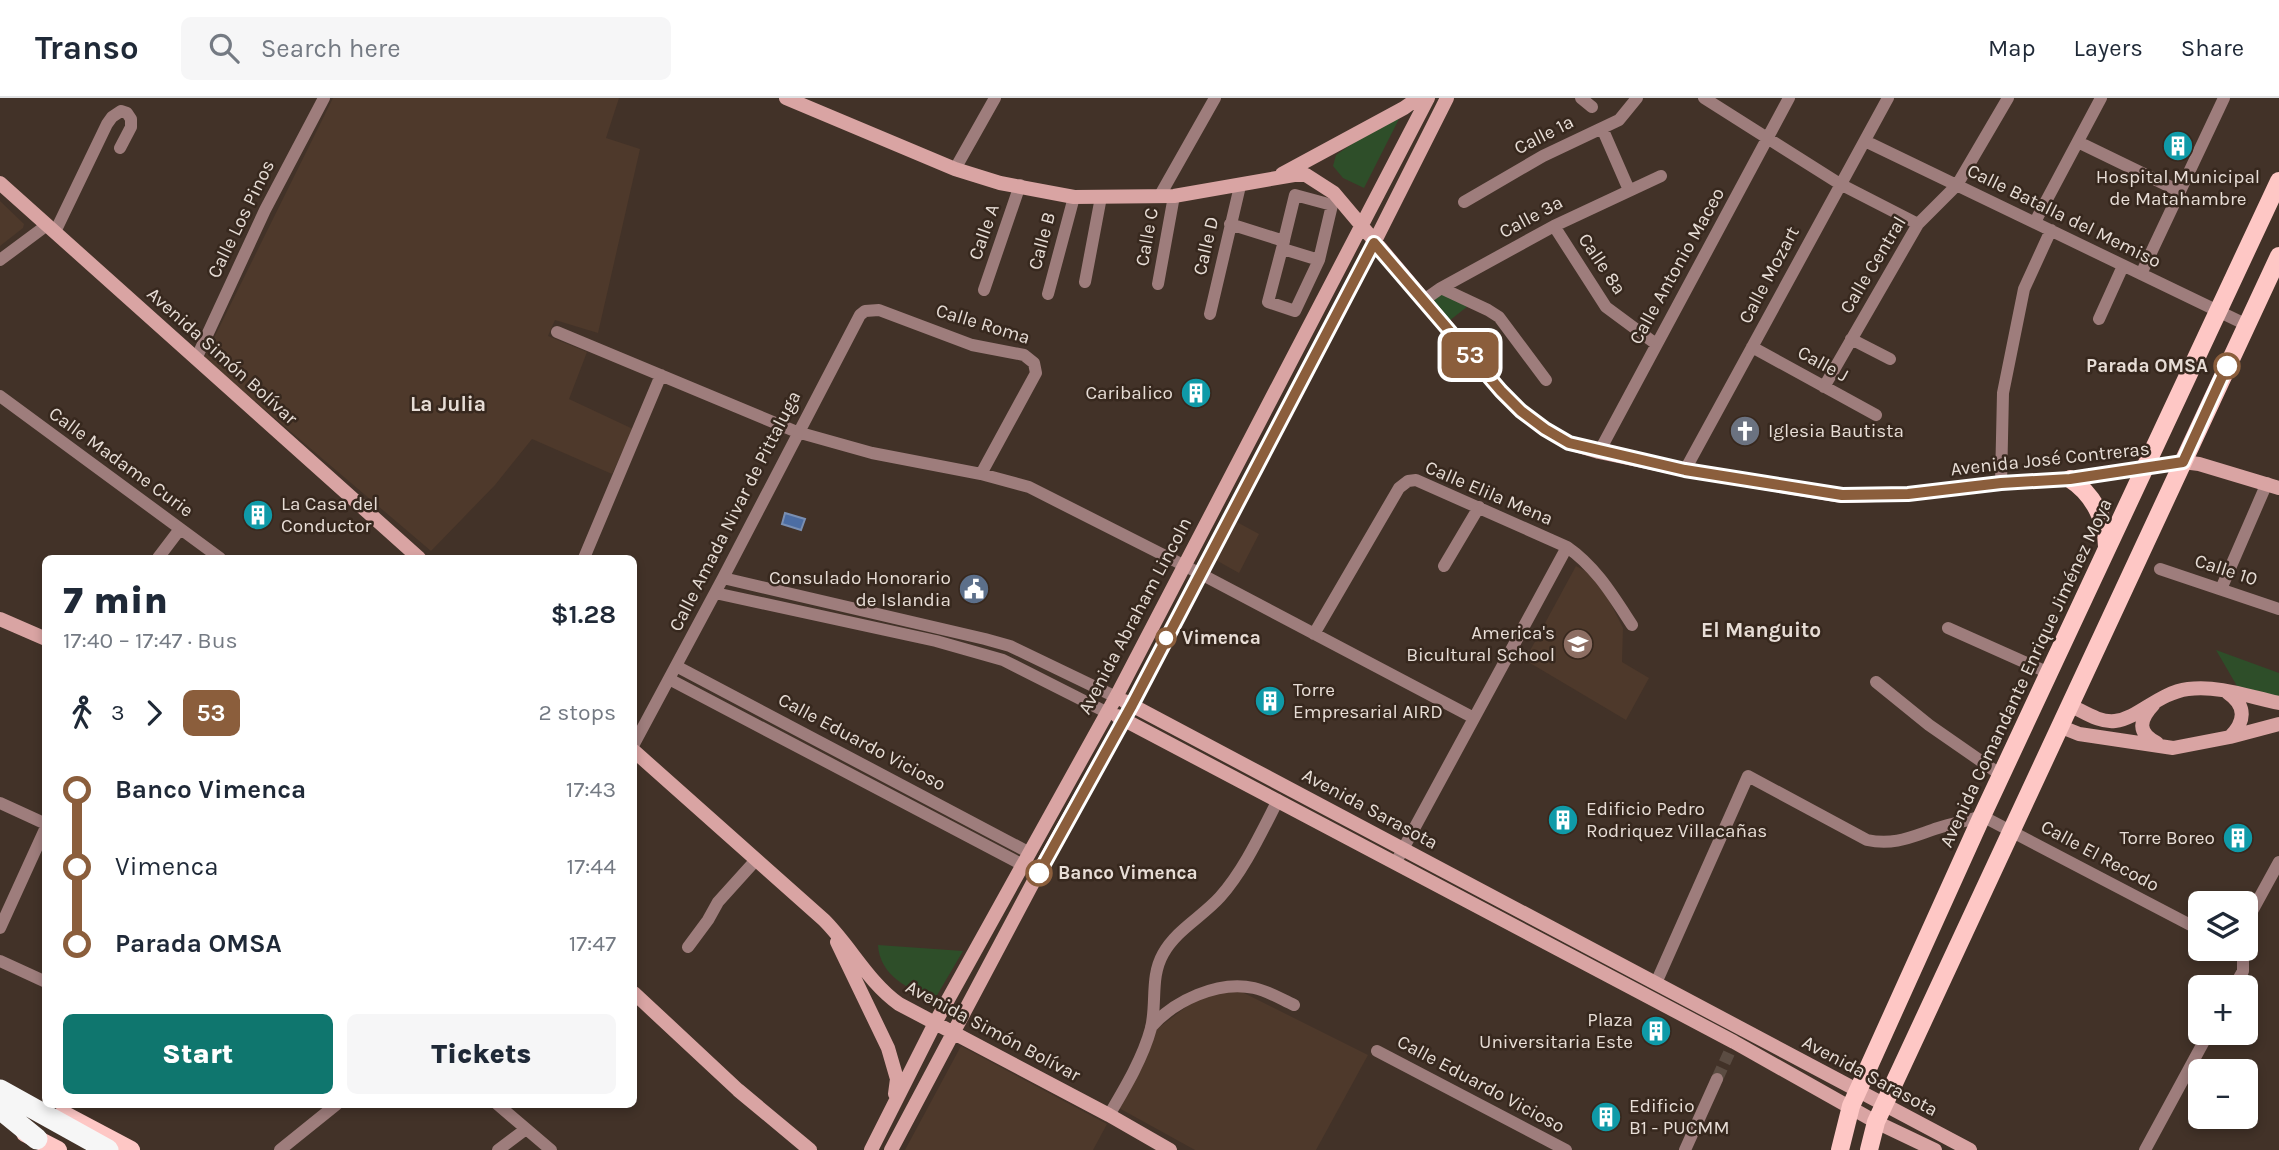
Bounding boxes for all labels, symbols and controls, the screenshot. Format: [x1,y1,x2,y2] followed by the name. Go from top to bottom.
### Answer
[181,17,671,80] search box
[35,29,139,67] text: Transo
[205,29,243,67] icon: search
[261,33,401,64] text: Search here
[1988,34,2036,62] text: Map
[2074,34,2143,62] text: Layers
[2181,34,2244,62] text: Share
[1511,111,1577,159] street label: Calle 1ª
[2161,129,2195,163] building icon: Hospital Municipal de Matahambre
[203,156,279,282] street label: Calle Los Pinos
[1963,159,2165,273] street label: Calle Batalla del Memiso
[2096,166,2260,210] place label: Hospital Municipal de Matahambre
[1625,184,1729,348] street label: Calle Antonio Maceo
[1496,191,1566,243] street label: Calle 3ª
[964,201,1004,263] street label: Calle A
[1131,206,1163,268] street label: Calle C
[1024,210,1060,272] street label: Calle B
[1835,212,1911,318] street label: Calle Central
[1189,215,1223,277] street label: Calle D
[1734,223,1804,327] street label: Calle Mozart
[1574,229,1630,299] street label: Calle 8ª
[142,283,302,429] street label: Avenida Simón Bolívar
[933,299,1033,349] street label: Calle Roma
[1438,332,1502,378] line badge: 53
[1456,341,1484,369] text: 53
[1794,341,1852,387] street label: Calle J
[2214,353,2240,379] marker: Parada OMSA
[2086,355,2208,377] place label: Parada OMSA
[1179,376,1213,410] building icon: Caribalico
[1085,382,1173,404] place label: Caribalico
[665,387,805,635] street label: Calle Amada Nivar de Pittaluga
[410,392,486,416] district label: La Julia
[45,402,197,522] street label: Calle Madame Curie
[1728,414,1762,448] church icon: Iglesia Bautista
[1768,420,1904,442] place label: Iglesia Bautista
[1949,438,2151,480] street label: Avenida José Contreras
[1422,456,1556,530] street label: Calle Elila Mena
[281,493,378,537] place label: La Casa del Conductor
[1935,495,2117,851] street label: Avenida Comandante Enrique Jiménez Moya
[241,498,275,532] building icon: La Casa del Conductor
[1074,514,1196,718] street label: Avenida Abraham Lincoln
[2192,550,2260,590] street label: Calle 10
[769,567,951,611] place label: Consulado Honorario de Islandia
[957,572,991,606] public building icon: Consulado Honorario de Islandia
[63,578,168,623] text: 7 min
[551,599,616,630] text: $1.28
[1701,618,1821,642] district label: El Manguito
[1406,622,1555,666] place label: America's Bicultural School
[63,627,238,654] text: 17:40 – 17:47 · Bus
[1182,627,1261,649] place label: Vimenca
[1561,627,1595,661] school or university icon: America's Bicultural School
[1156,628,1176,648] marker: Vimenca
[1293,679,1443,723] place label: Torre Empresarial AIRD
[1253,684,1287,718] building icon: Torre Empresarial AIRD
[774,689,950,795] street label: Calle Eduardo Vicioso
[63,694,101,732] icon: walk
[135,694,173,732] icon: forward
[111,699,125,726] text: 3
[197,699,226,727] text: 53
[538,699,616,726] text: 2 stops
[1298,764,1442,854] street label: Avenida Sarasota
[115,774,306,805] text: Banco Vimenca
[566,776,616,803] text: 17:43
[1586,798,1767,842] place label: Edificio Pedro Rodriquez Villacañas
[1546,803,1580,837] building icon: Edificio Pedro Rodriquez Villacañas
[2037,816,2163,896] street label: Calle El Recodo
[2221,821,2255,855] building icon: Torre Boreo
[2119,827,2215,849] place label: Torre Boreo
[115,851,218,882] text: Vimenca
[567,853,616,880] text: 17:44
[1026,860,1052,886] marker: Banco Vimenca
[1058,862,1198,884] place label: Banco Vimenca
[2188,891,2258,1129] map controls
[2188,891,2258,961] button: layers
[115,928,282,959] text: Parada OMSA
[569,930,616,957] text: 17:47
[2188,975,2258,1045] button: +
[902,976,1084,1086] street label: Avenida Simón Bolívar
[1479,1009,1633,1053] place label: Plaza Universitaria Este
[63,1014,333,1094] button: Start
[347,1014,616,1094] button: Tickets
[1639,1014,1673,1048] building icon: Plaza Universitaria Este
[1393,1031,1569,1137] street label: Calle Eduardo Vicioso
[1798,1031,1942,1121] street label: Avenida Sarasota
[2188,1059,2258,1129] button: −
[1629,1095,1729,1139] place label: Edificio B1 - PUCMM
[1589,1100,1623,1134] building icon: Edificio B1 - PUCMM

